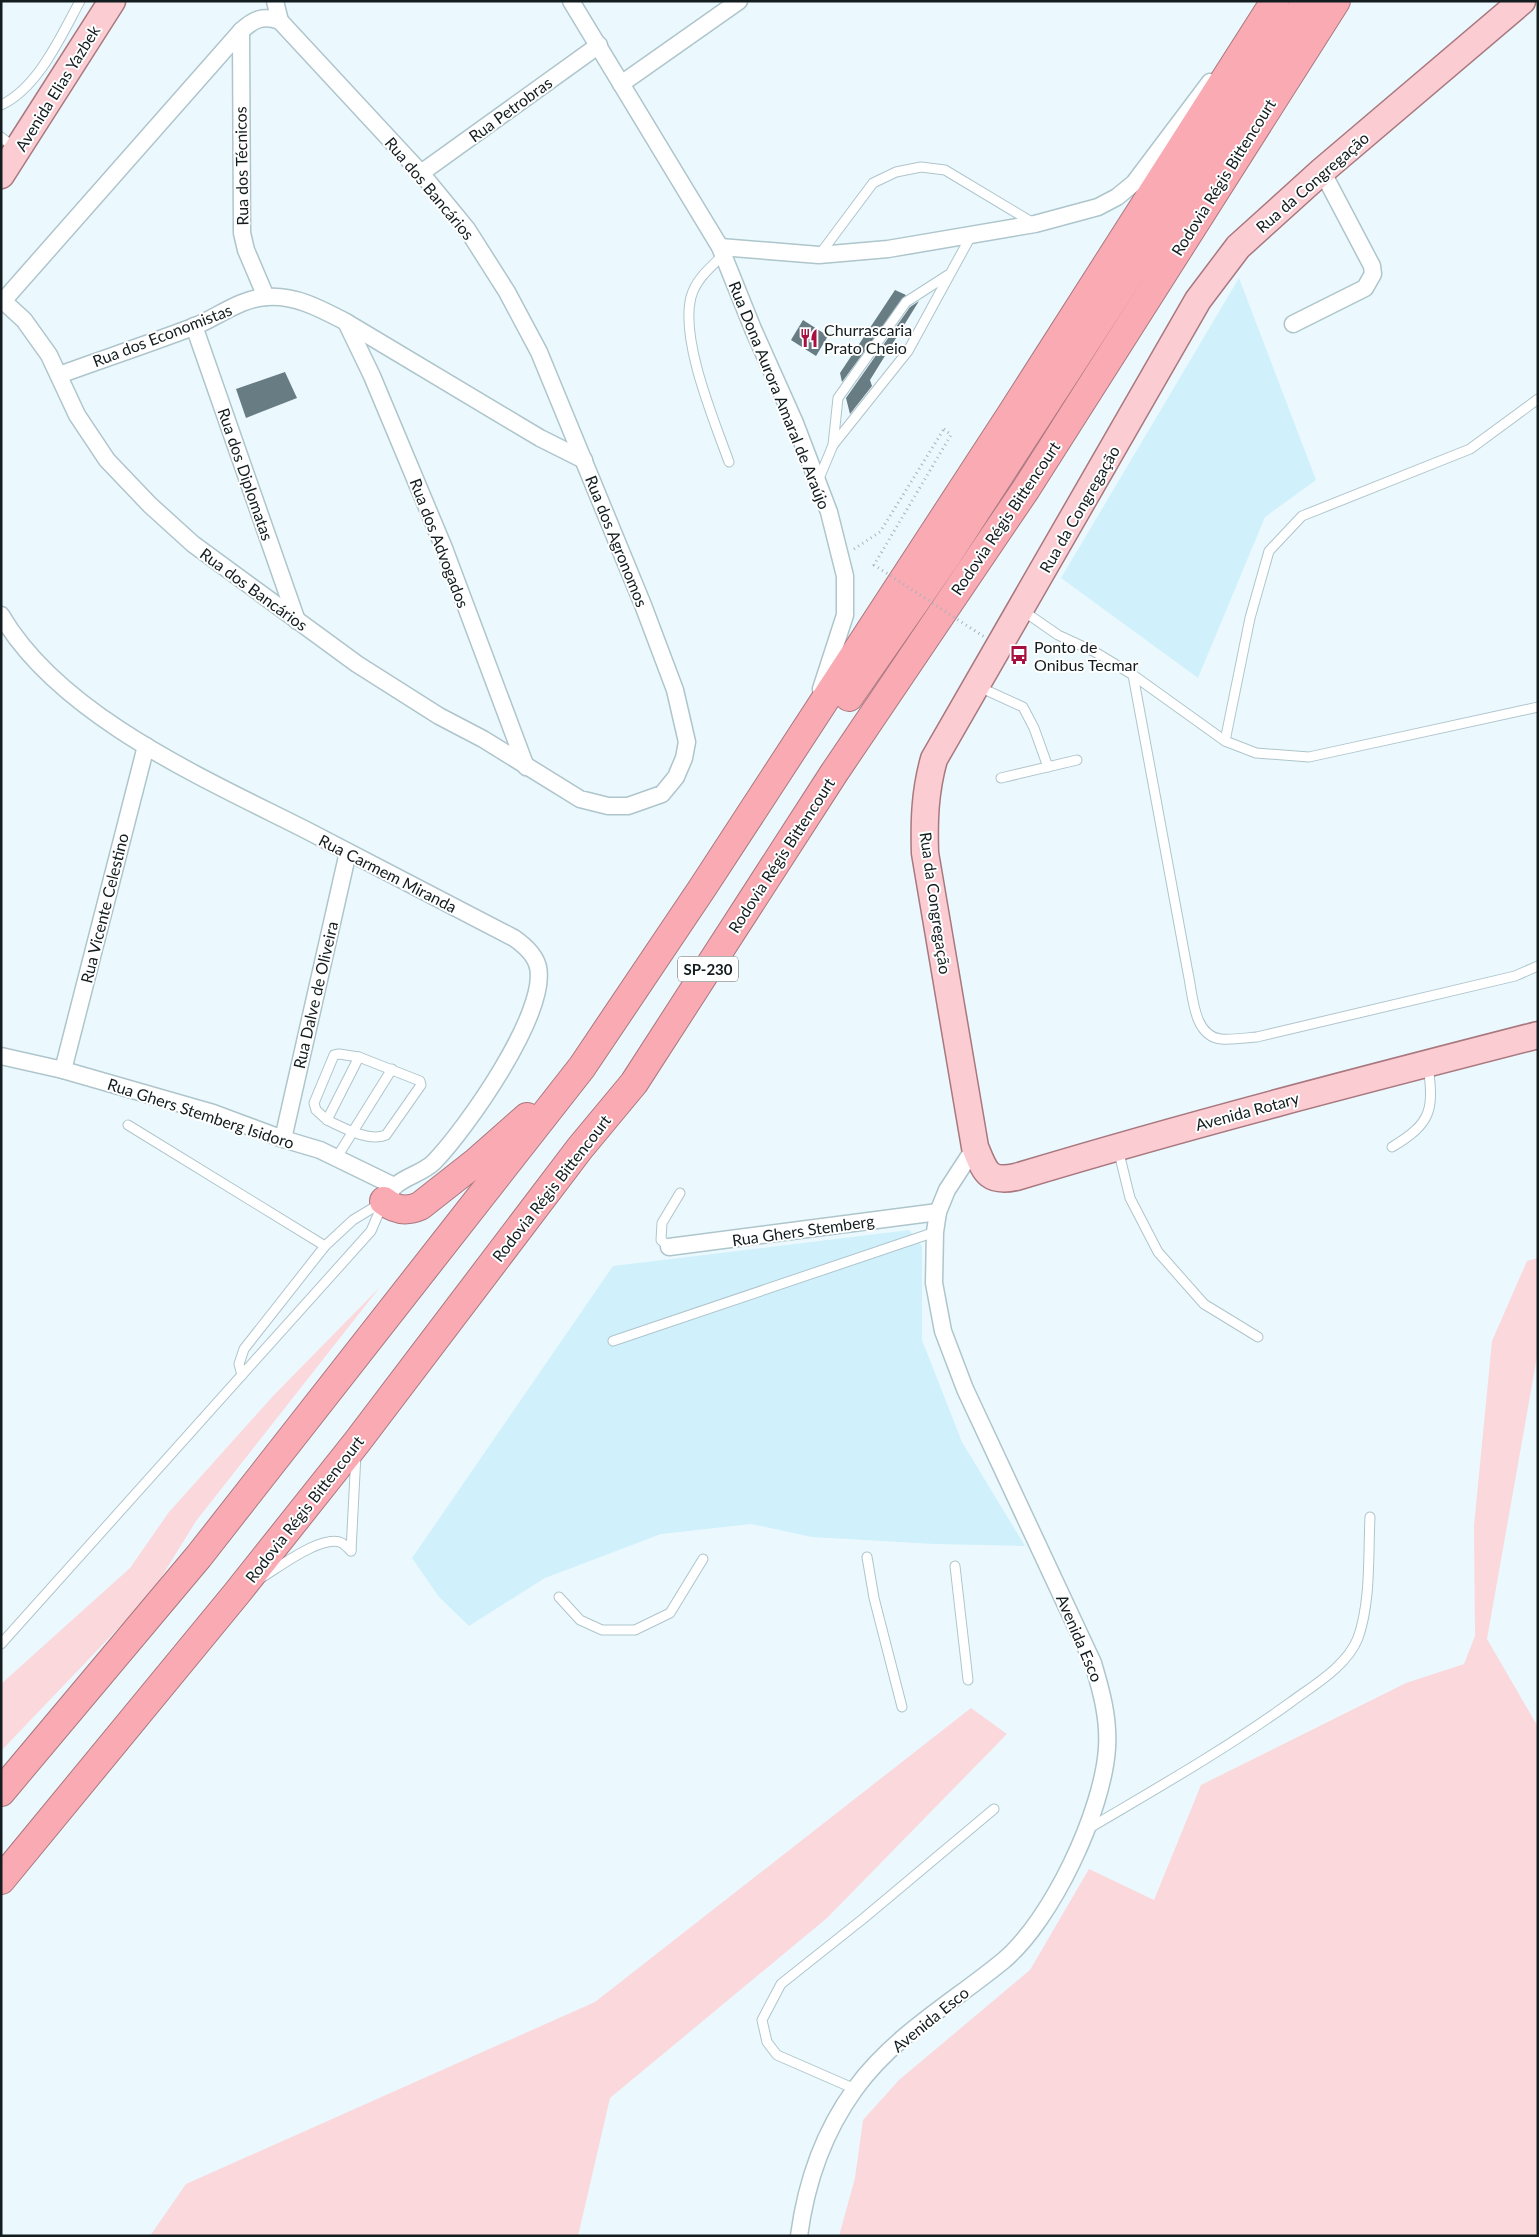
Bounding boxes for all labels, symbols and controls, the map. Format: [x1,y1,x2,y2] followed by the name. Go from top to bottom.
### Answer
[11,21,104,154] street label: Avenida Elias Yazbek
[465,72,555,146] street label: Rua Petrobras
[1167,95,1279,259] street label: Rodovia Régis Bittencourt
[230,106,252,226] street label: Rua dos Técnicos
[1252,128,1372,236] street label: Rua da Congregação
[382,133,478,243] street label: Rua dos Bancários
[725,278,835,512] street label: Rua Dona Aurora Amaral de Araújo
[90,300,234,370] street label: Rua dos Economistas
[824,320,912,357] place label: Churrascaria Prato Cheio
[798,327,820,349] restaurant icon: Churrascaria Prato Cheio
[214,405,278,543] street label: Rua dos Diplomatas
[947,437,1064,598] street label: Rodovia Régis Bittencourt
[1035,442,1123,576] street label: Rua da Congregação
[582,473,652,610] street label: Rua dos Agronomos
[407,476,473,610] street label: Rua dos Advogados
[197,544,311,634] street label: Rua dos Bancários
[1034,637,1139,674] place label: Ponto de Onibus Tecmar
[1008,644,1030,666] bus stop icon: Ponto de Onibus Tecmar
[724,774,838,936] street label: Rodovia Régis Bittencourt
[316,830,460,916] street label: Rua Carmem Miranda
[76,831,132,985] street label: Rua Vicente Celestino
[917,831,955,975] street label: Rua da Congregação
[289,919,341,1071] street label: Rua Dalve de Oliveira
[678,956,738,982] road number: SP-230
[105,1074,297,1152] street label: Rua Ghers Stemberg Isidoro
[1193,1088,1302,1134] street label: Avenida Rotary
[488,1111,614,1265] street label: Rodovia Régis Bittencourt
[731,1211,875,1249] street label: Rua Ghers Stemberg
[241,1432,367,1586] street label: Rodovia Régis Bittencourt
[1053,1591,1107,1685] street label: Avenida Esco
[888,1982,972,2056] street label: Avenida Esco

